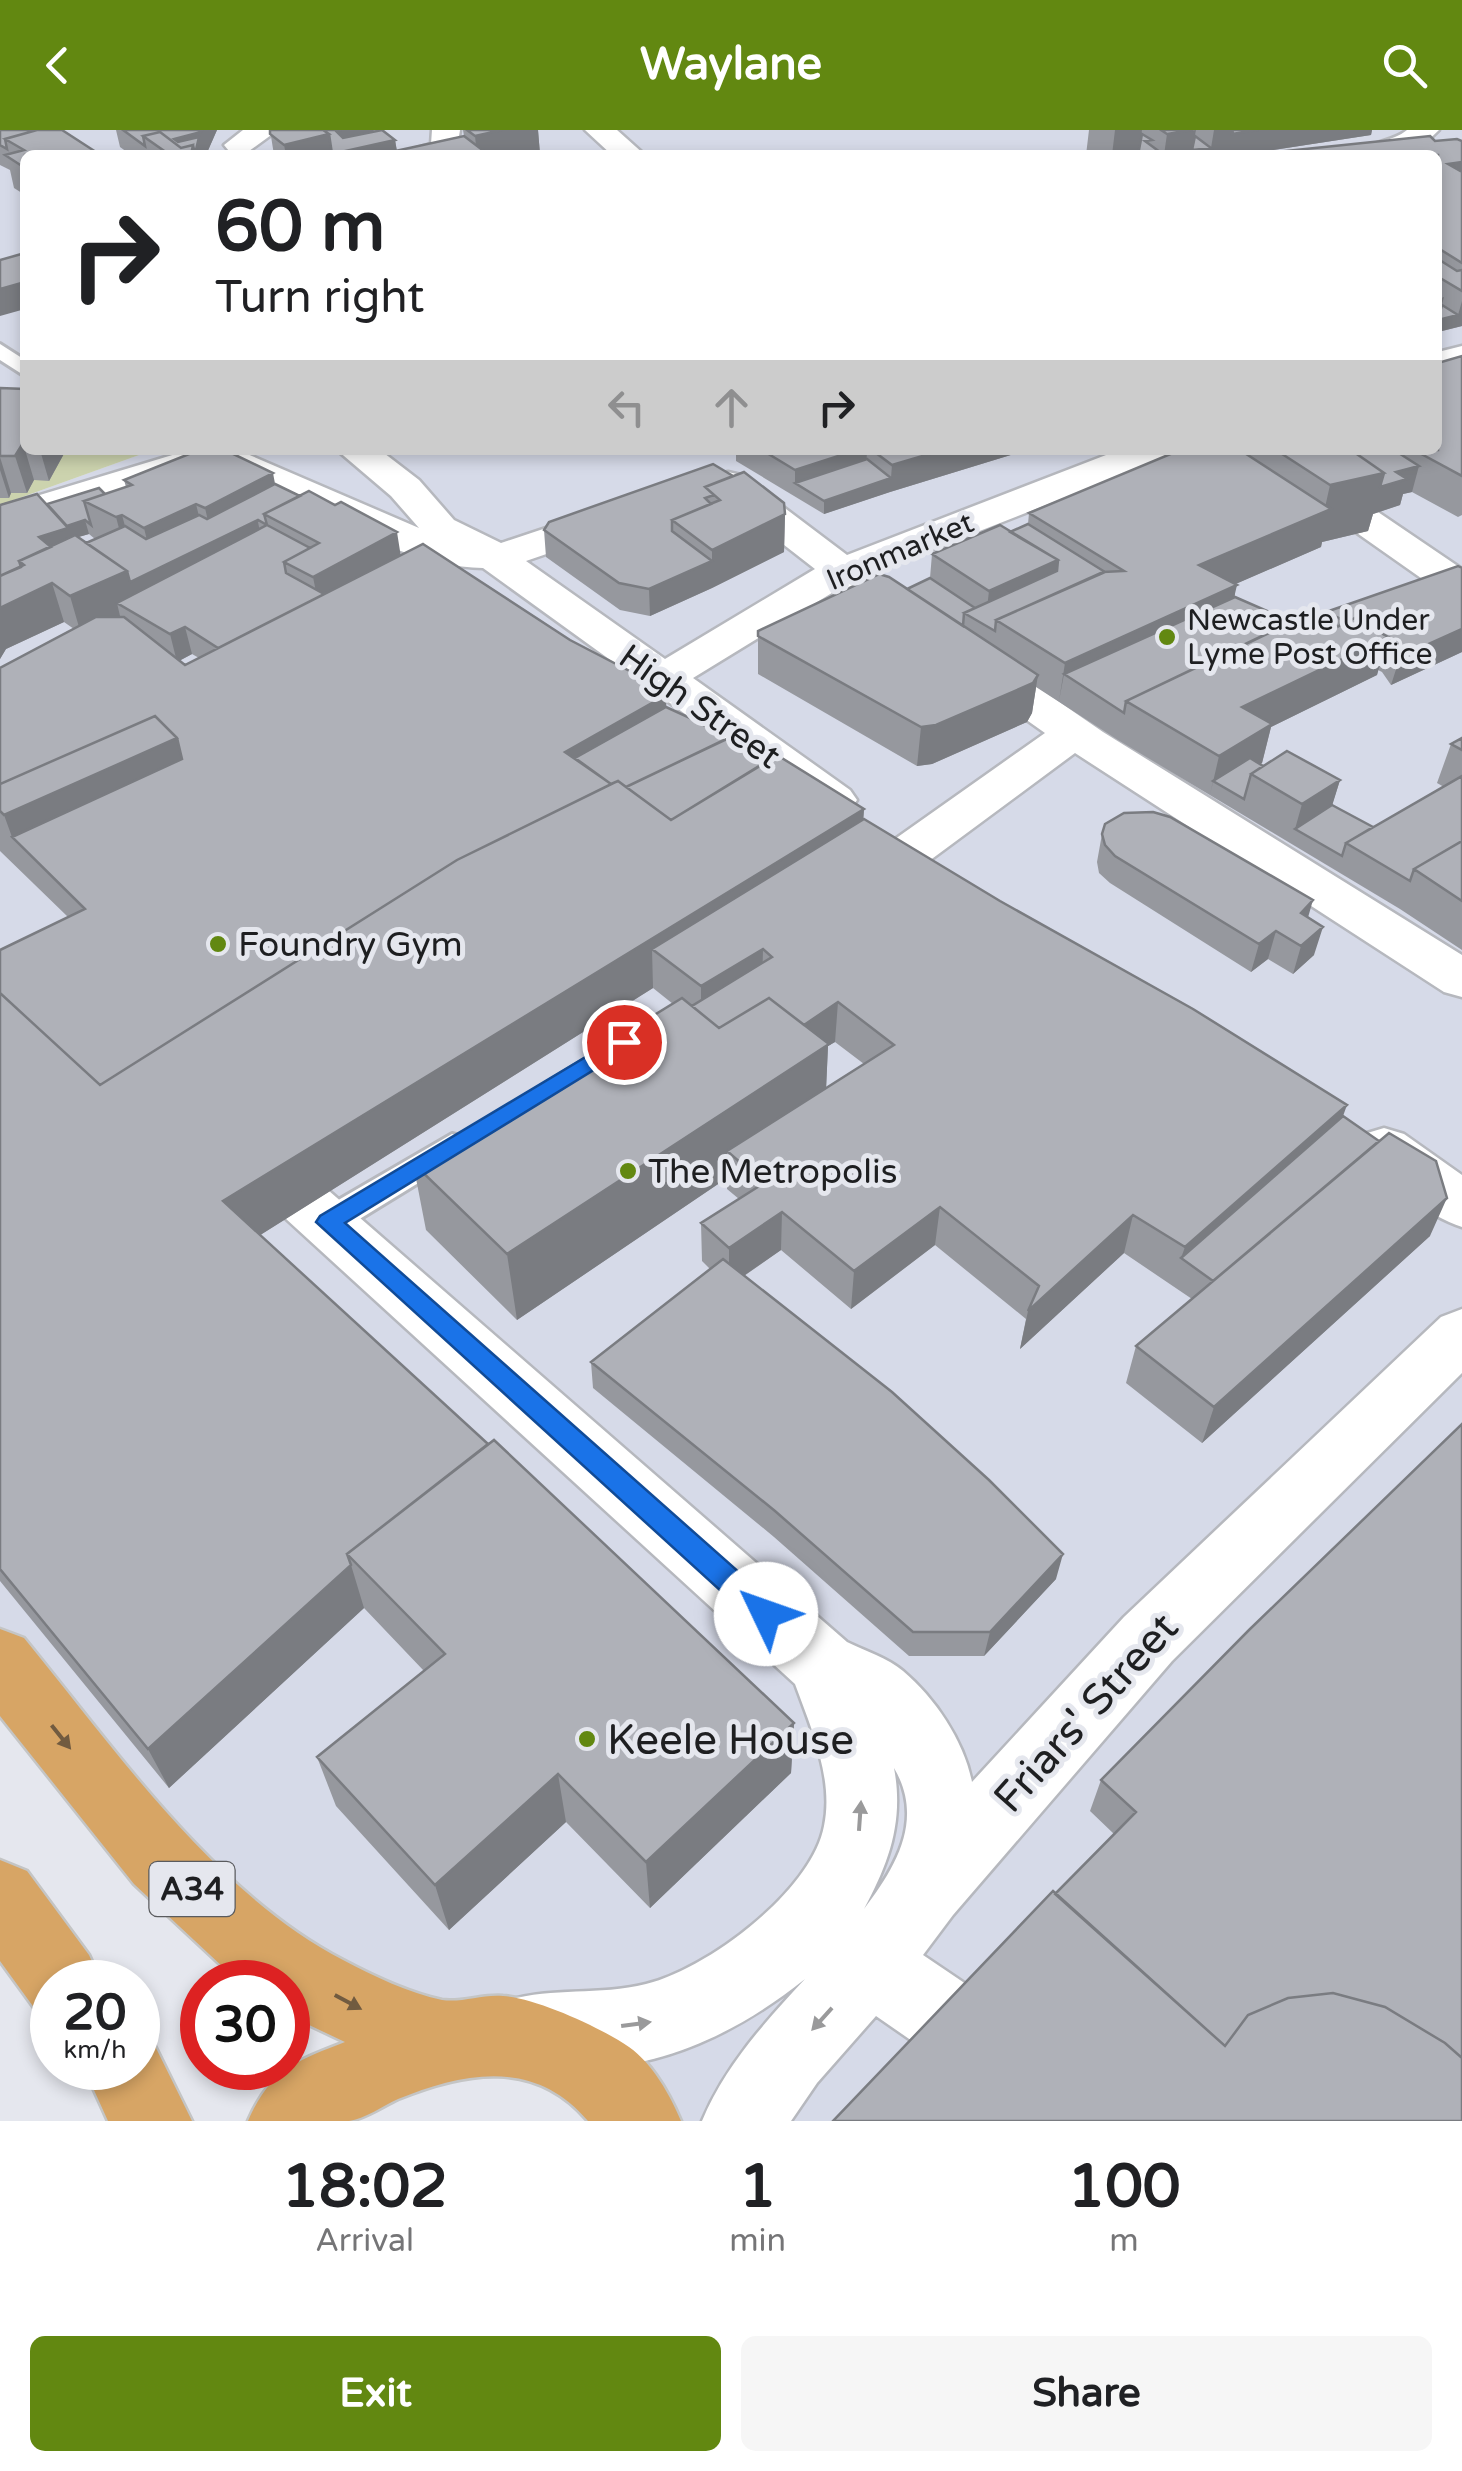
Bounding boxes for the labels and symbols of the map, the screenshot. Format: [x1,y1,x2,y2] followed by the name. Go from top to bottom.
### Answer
[821,504,979,599] street label: Ironmarket
[1187,602,1432,673] place label: Newcastle Under Lyme Post Office
[1156,626,1178,648] marker: Newcastle Under Lyme Post Office
[611,636,788,778] street label: High Street
[238,924,463,966] place label: Foundry Gym
[207,933,229,955] marker: Foundry Gym
[582,1000,667,1085] pin
[648,1151,898,1193] place label: The Metropolis
[617,1160,639,1182] marker: The Metropolis
[714,1562,818,1666] position arrow
[983,1603,1189,1823] street label: Friars' Street
[607,1715,854,1766] place label: Keele House
[50,1724,71,1750] one-way arrow
[576,1728,598,1750] marker: Keele House
[852,1800,868,1832] one-way arrow
[150,1862,234,1916] road number: A34
[180,1960,310,2090] speed limit sign: 30
[334,1993,362,2010] one-way arrow
[811,2006,833,2031] one-way arrow
[621,2015,652,2031] one-way arrow

